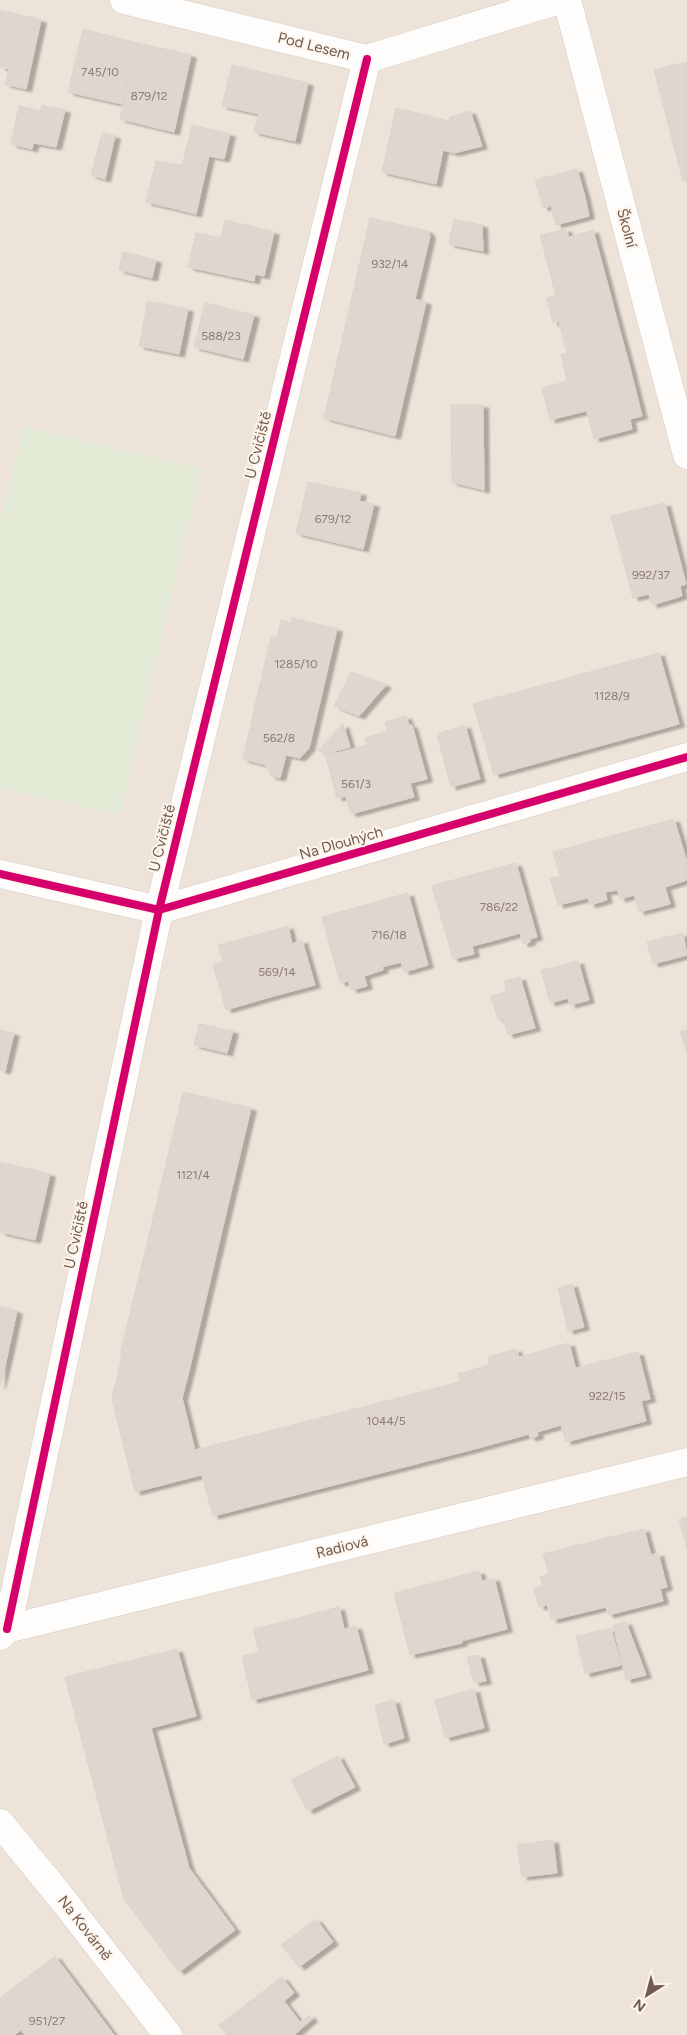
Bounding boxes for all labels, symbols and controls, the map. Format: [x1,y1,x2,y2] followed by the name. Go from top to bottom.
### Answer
[276,28,352,64] street label: Pod Lesem
[81,65,119,79] house number: 745/10
[131,89,167,103] house number: 879/12
[613,206,641,251] street label: Školní
[371,257,409,271] house number: 932/14
[201,329,241,343] house number: 588/23
[241,409,275,481] street label: U Cvičiště
[315,512,351,526] house number: 679/12
[632,568,671,582] house number: 992/37
[274,657,318,671] house number: 1285/10
[594,689,630,703] house number: 1128/9
[263,731,295,745] house number: 562/8
[341,777,371,791] house number: 561/3
[145,802,179,874] street label: U Cvičiště
[297,822,385,864] street label: Na Dlouhých
[480,900,518,914] house number: 786/22
[371,928,407,942] house number: 716/18
[258,965,296,979] house number: 569/14
[176,1168,210,1182] house number: 1121/4
[60,1199,92,1271] street label: U Cvičiště
[589,1389,625,1403] house number: 922/15
[366,1414,406,1428] house number: 1044/5
[314,1532,370,1562] street label: Radiová
[54,1892,116,1964] street label: Na Kovárně
[622,1970,672,2020] north arrow
[630,1995,649,2015] text: N
[29,2014,66,2028] house number: 951/27

